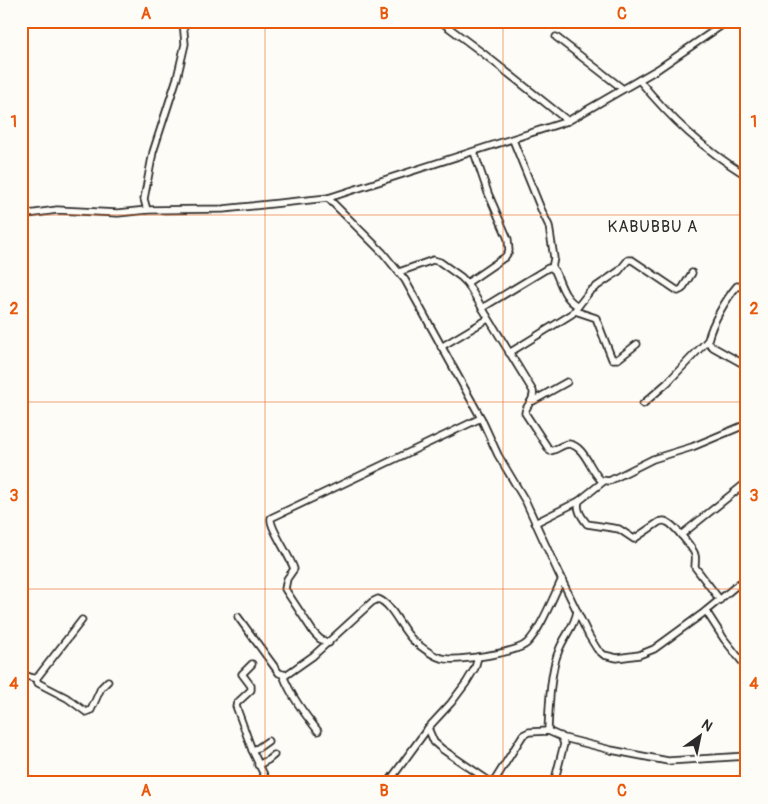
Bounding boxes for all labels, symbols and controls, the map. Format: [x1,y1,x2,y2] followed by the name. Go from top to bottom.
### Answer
[141,4,152,24] text: A
[379,4,389,24] text: B
[617,4,627,24] text: C
[11,112,17,132] text: 1
[751,112,757,132] text: 1
[608,217,698,237] district label: KABUBBU A
[10,299,19,319] text: 2
[750,299,759,319] text: 2
[10,486,19,506] text: 3
[750,486,759,506] text: 3
[9,674,19,694] text: 4
[749,674,759,694] text: 4
[676,712,726,762] north arrow
[698,716,715,735] text: N
[141,781,152,801] text: A
[379,781,389,801] text: B
[617,781,627,801] text: C

